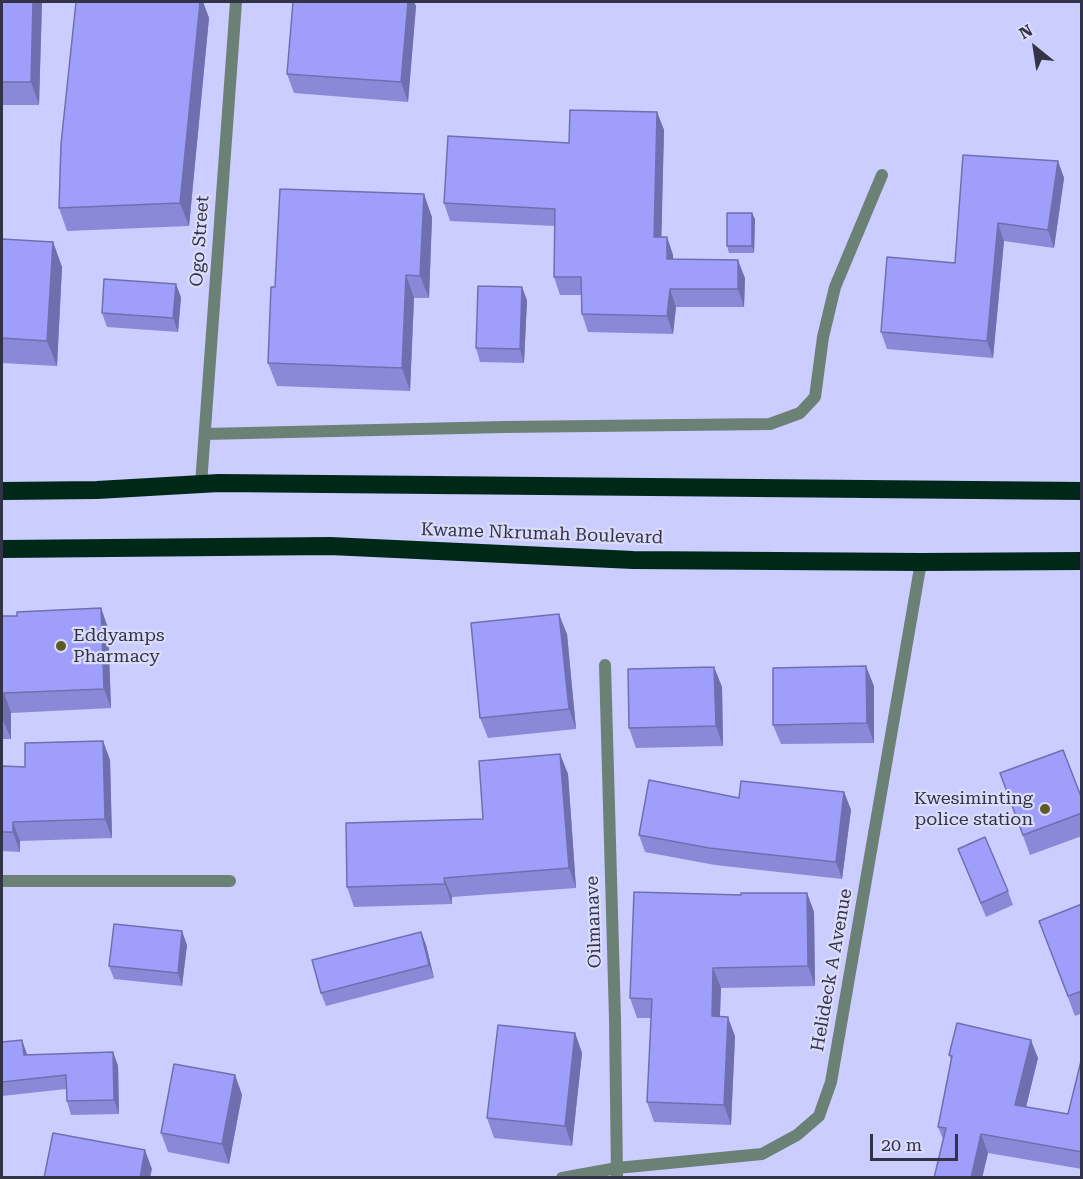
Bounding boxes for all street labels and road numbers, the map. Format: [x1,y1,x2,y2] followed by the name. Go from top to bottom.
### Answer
[186,195,214,287] street label: Ogo Street
[420,519,664,549] street label: Kwame Nkrumah Boulevard
[582,875,606,969] street label: Oilmanave
[807,887,857,1053] street label: Helideck A Avenue

